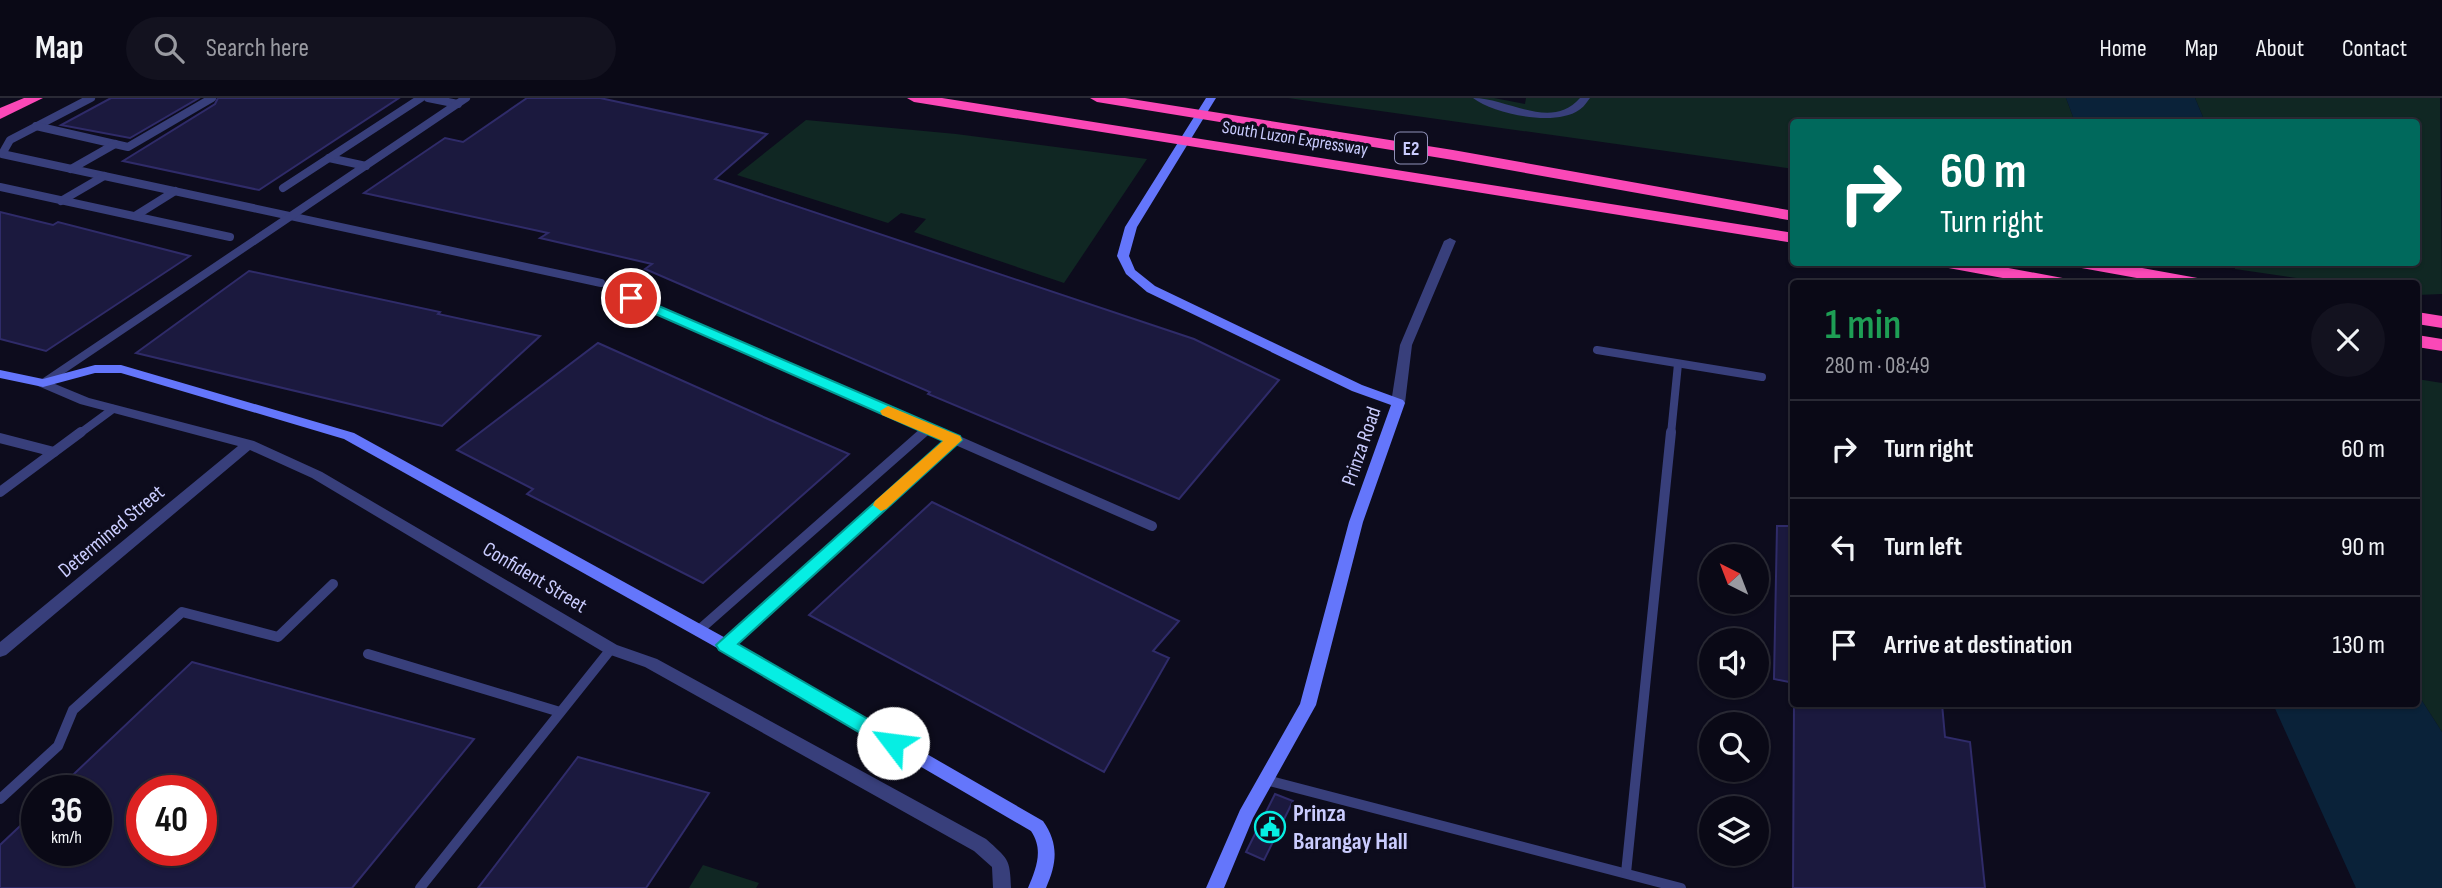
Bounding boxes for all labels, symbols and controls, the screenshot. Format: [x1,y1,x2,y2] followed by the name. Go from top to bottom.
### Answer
[126,17,616,80] search box
[35,28,84,68] text: Map
[150,29,188,67] icon: search
[206,33,309,64] text: Search here
[2099,34,2147,63] text: Home
[2185,34,2218,63] text: Map
[2256,34,2304,63] text: About
[2342,34,2407,63] text: Contact
[1221,117,1369,160] street label: South Luzon Expressway
[1395,132,1427,164] road number: E2
[1940,143,2027,202] text: 60 m
[1825,147,1916,238] icon: right
[1940,203,2044,242] text: Turn right
[601,268,661,328] pin
[612,279,650,317] icon: arrive
[1825,300,1901,351] text: 1 min
[2311,303,2385,377] button: close
[1825,352,1930,380] text: 280 m · 08:49
[1336,403,1387,489] street label: Prinza Road
[1825,430,1863,468] icon: right
[1884,434,1973,465] text: Turn right
[2341,434,2385,465] text: 60 m
[53,480,169,583] street label: Determined Street
[1825,528,1863,566] icon: left
[1884,532,1962,563] text: Turn left
[2341,532,2385,563] text: 90 m
[478,537,591,618] street label: Confident Street
[1699,544,1769,614] north arrow
[1699,544,1769,866] map controls
[1825,626,1863,664] icon: arrive
[1699,628,1769,698] button: sound
[1884,630,2072,661] text: Arrive at destination
[2333,630,2385,661] text: 130 m
[856,706,930,780] position arrow
[1699,712,1769,782] button: search
[126,775,217,866] speed limit sign: 40
[50,790,83,833] text: 36
[1699,796,1769,866] button: layers
[1293,799,1408,856] place label: Prinza Barangay Hall
[1253,810,1287,844] public building icon: Prinza Barangay Hall
[51,827,82,848] text: km/h

